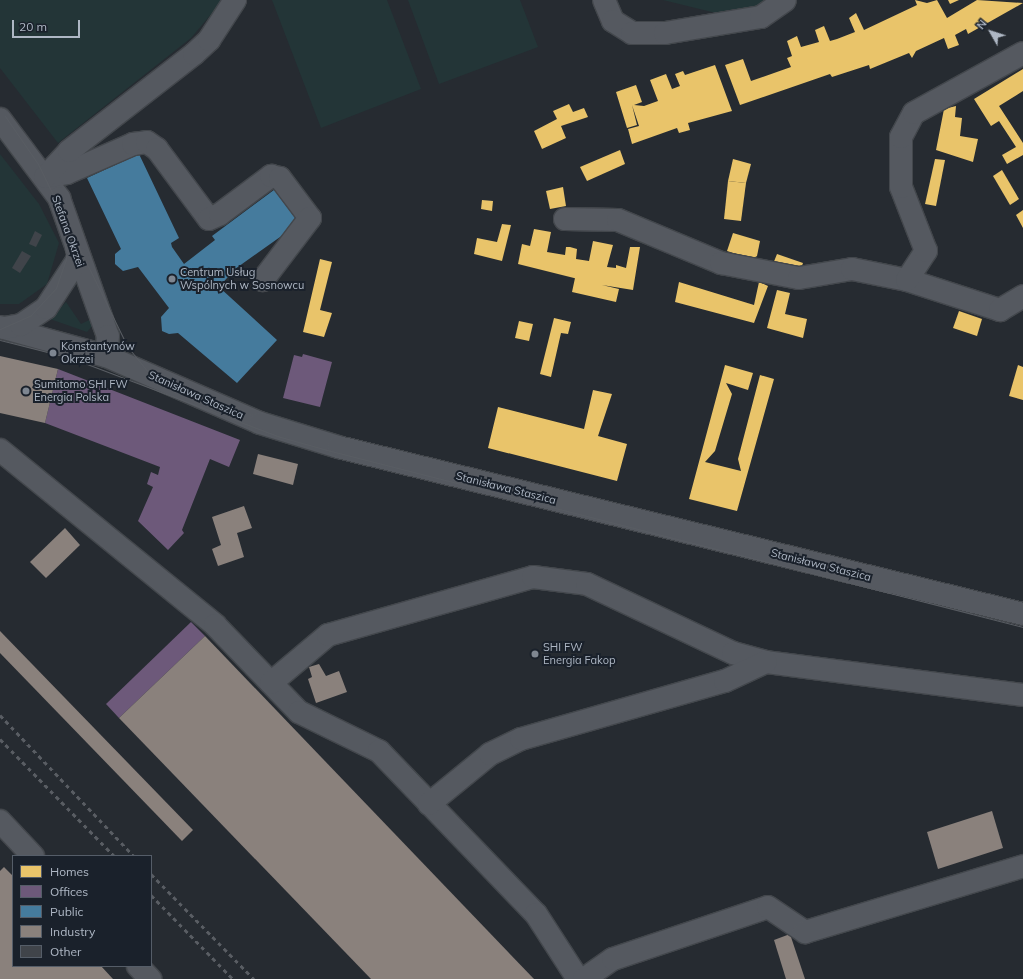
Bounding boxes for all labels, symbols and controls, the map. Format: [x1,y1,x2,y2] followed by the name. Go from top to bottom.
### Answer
[14,12,82,38] scale bar
[971,12,1011,52] north arrow
[974,17,990,32] text: N
[19,19,47,34] text: 20 m
[49,193,87,269] street label: Stefana Okrzei
[180,266,304,292] place label: Centrum Usług Wspólnych w Sosnowcu
[167,274,177,284] marker: Centrum Usług Wspólnych w Sosnowcu
[61,340,135,366] place label: Konstantynów Okrzei
[48,348,58,358] marker: Konstantynów Okrzei
[146,368,246,422] street label: Stanisława Staszica
[34,378,128,404] place label: Sumitomo SHI FW Energia Polska
[21,386,31,396] marker: Sumitomo SHI FW Energia Polska
[454,469,558,507] street label: Stanisława Staszica
[769,546,873,584] street label: Stanisława Staszica
[543,641,616,667] place label: SHI FW Energia Fakop
[530,649,540,659] marker: SHI FW Energia Fakop
[12,855,152,967] legend
[50,864,89,879] text: Homes
[50,884,88,899] text: Offices
[50,904,84,919] text: Public
[50,924,95,939] text: Industry
[50,944,81,959] text: Other

